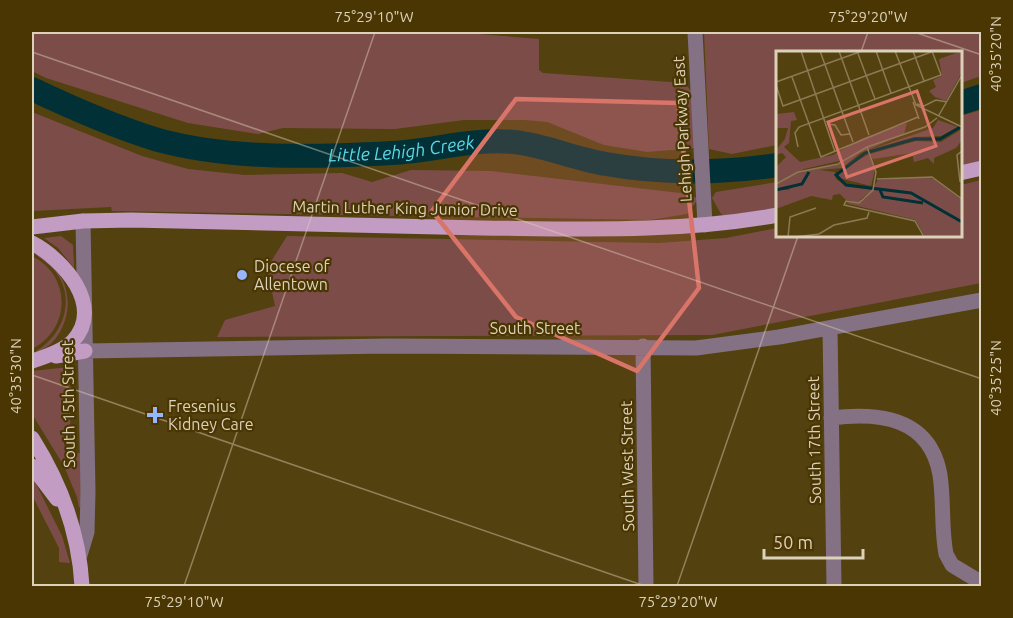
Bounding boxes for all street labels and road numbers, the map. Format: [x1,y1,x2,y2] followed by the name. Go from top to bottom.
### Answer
[669,55,695,202] street label: Lehigh Parkway East
[292,197,518,219] street label: Martin Luther King Junior Drive
[490,319,581,337] street label: South Street
[58,339,78,468] street label: South 15th Street
[804,375,824,504] street label: South 17th Street
[617,400,637,532] street label: South West Street

